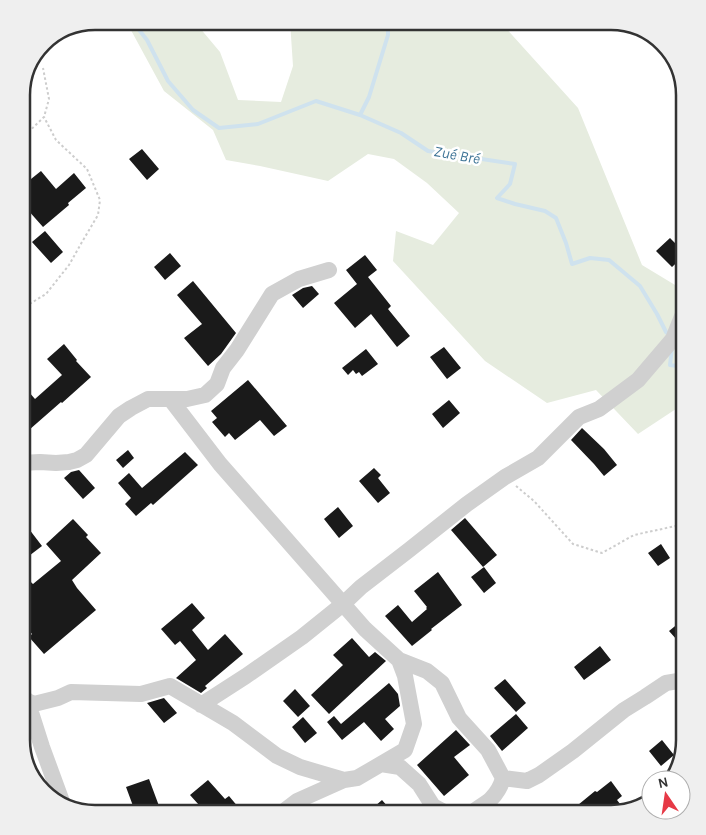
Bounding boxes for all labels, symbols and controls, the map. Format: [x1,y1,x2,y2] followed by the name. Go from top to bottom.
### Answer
[432,142,482,168] water label: Zué Bré
[641,770,691,820] north arrow
[656,773,670,792] text: N

